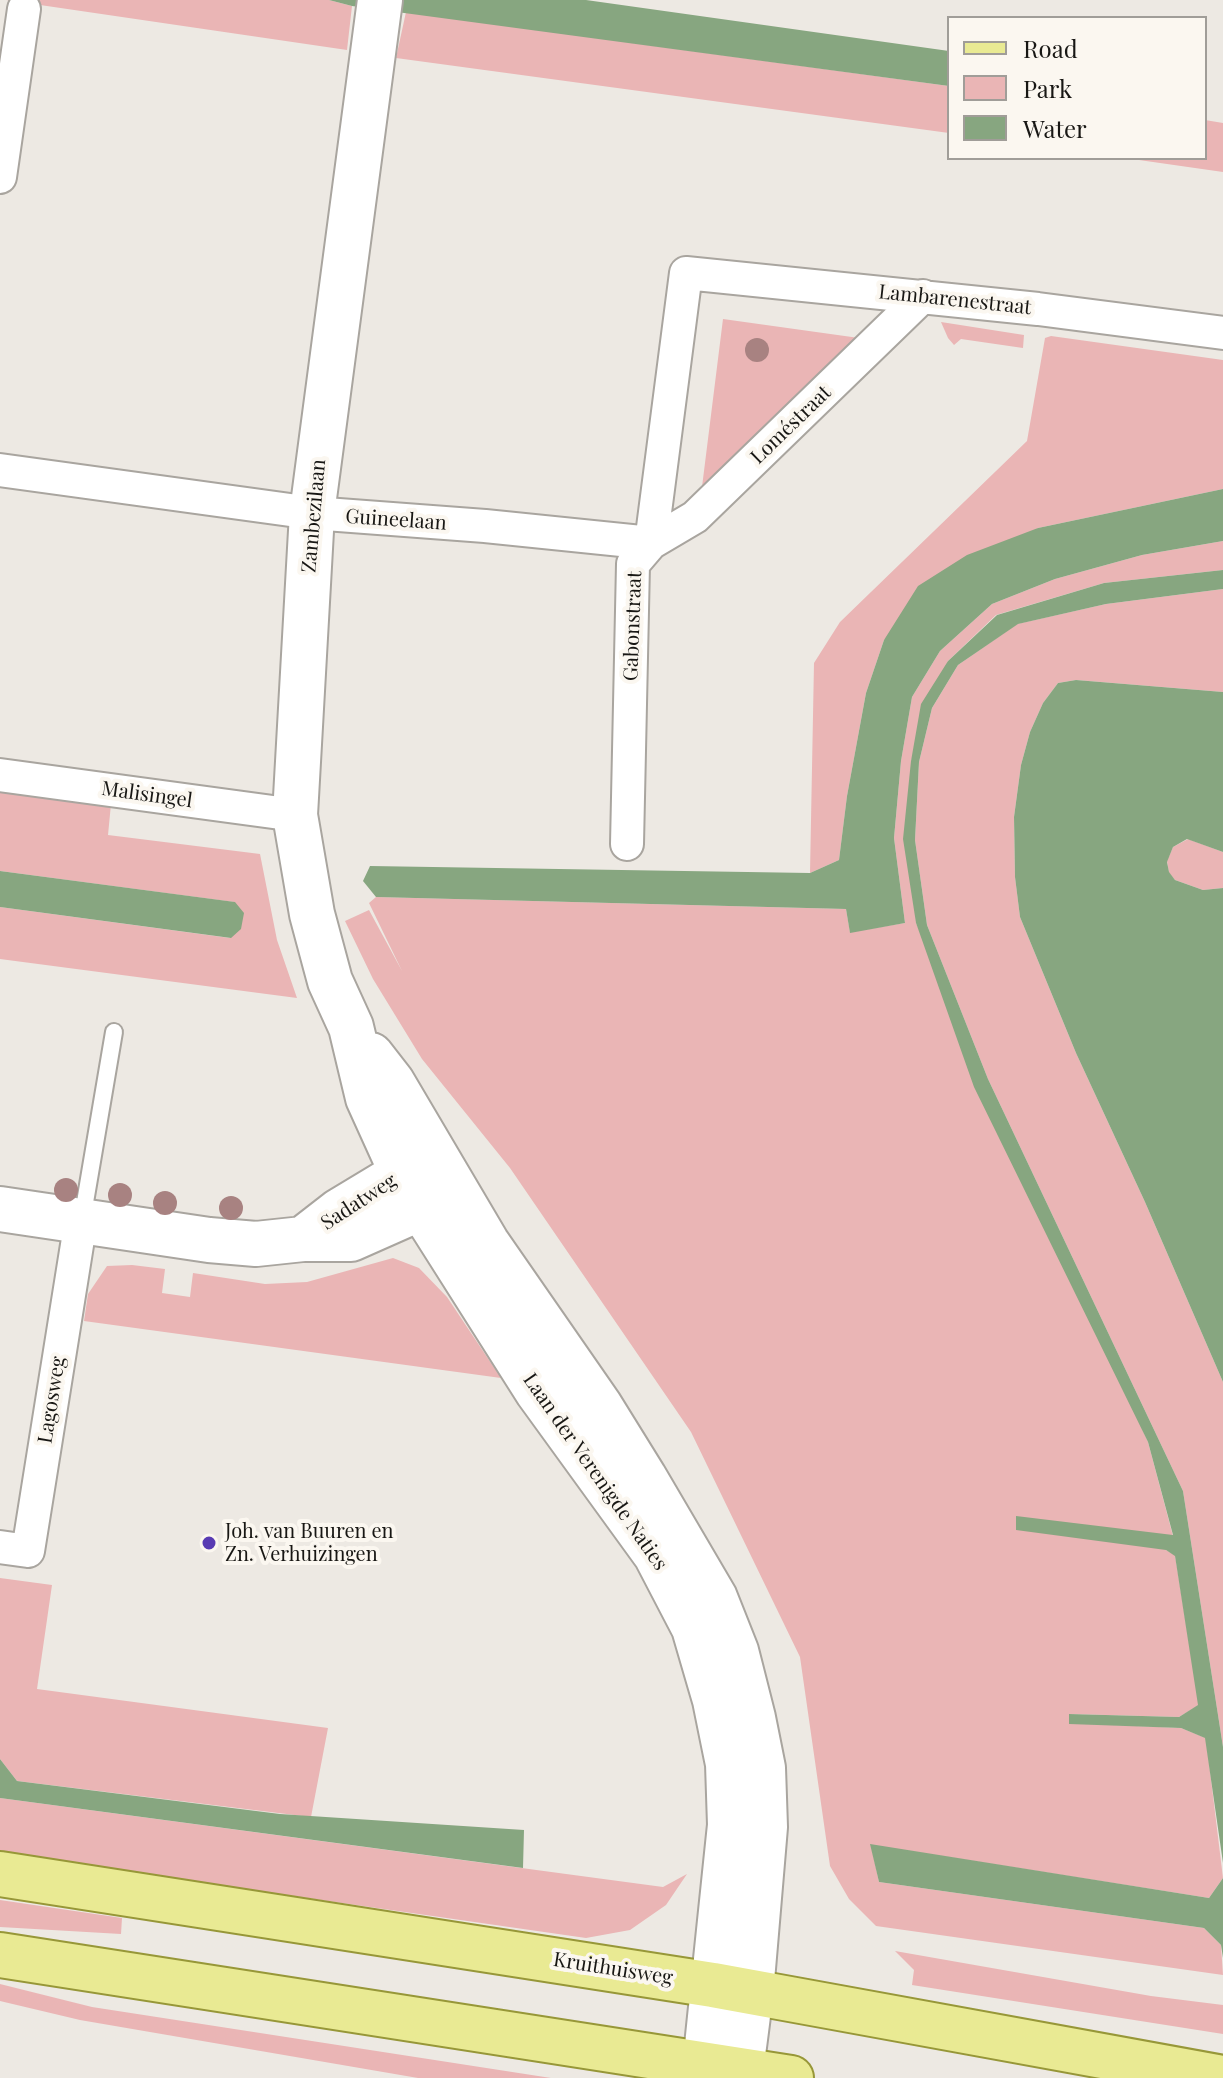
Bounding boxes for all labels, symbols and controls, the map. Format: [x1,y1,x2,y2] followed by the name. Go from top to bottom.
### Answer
[947,16,1207,160] legend
[1023,32,1078,64] text: Road
[1023,72,1072,104] text: Park
[1023,112,1087,144] text: Water
[878,280,1032,320] street label: Lambarenestraat
[746,381,836,469] street label: Loméstraat
[297,458,331,574] street label: Zambezilaan
[345,504,447,536] street label: Guineelaan
[619,571,647,681] street label: Gabonstraat
[100,777,194,813] street label: Malisingel
[317,1169,401,1235] street label: Sadatweg
[33,1355,71,1445] street label: Lagosweg
[518,1369,672,1575] street label: Laan der Verenigde Naties
[225,1520,394,1567] place label: Joh. van Buuren en Zn. Verhuizingen
[200,1534,218,1552] marker: Joh. van Buuren en Zn. Verhuizingen
[552,1948,674,1990] street label: Kruithuisweg

